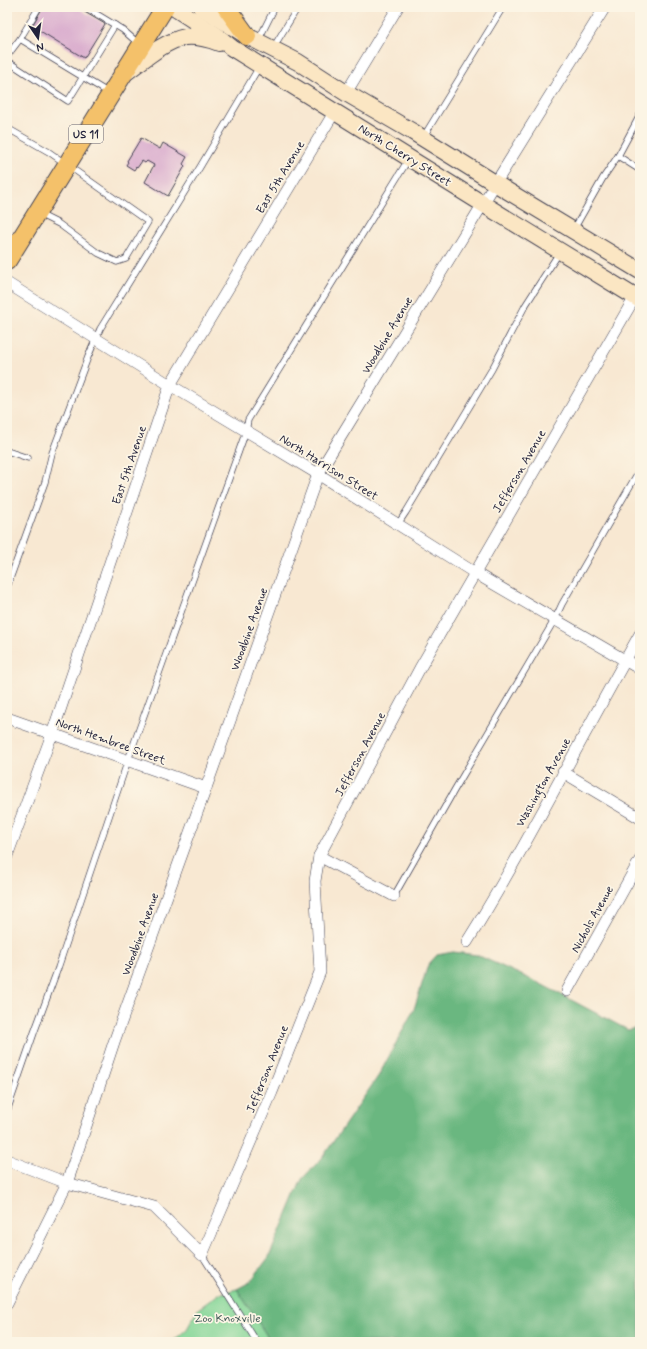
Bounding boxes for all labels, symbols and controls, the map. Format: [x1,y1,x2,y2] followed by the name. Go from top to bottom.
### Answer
[18,18,58,58] north arrow
[35,39,45,54] text: N
[355,121,454,191] street label: North Cherry Street
[69,125,103,143] road number: US 11
[253,138,309,217] street label: East 5th Avenue
[359,294,417,377] street label: Woodbine Avenue
[109,424,151,507] street label: East 5th Avenue
[490,427,550,516] street label: Jefferson Avenue
[276,431,381,505] street label: North Harrison Street
[228,586,272,673] street label: Woodbine Avenue
[332,709,390,800] street label: Jefferson Avenue
[53,715,168,769] street label: North Hembree Street
[513,735,576,830] street label: Washington Avenue
[568,883,618,956] street label: Nichols Avenue
[119,891,163,978] street label: Woodbine Avenue
[243,1023,293,1116] street label: Jefferson Avenue
[193,1311,261,1327] park label: Zoo Knoxville

